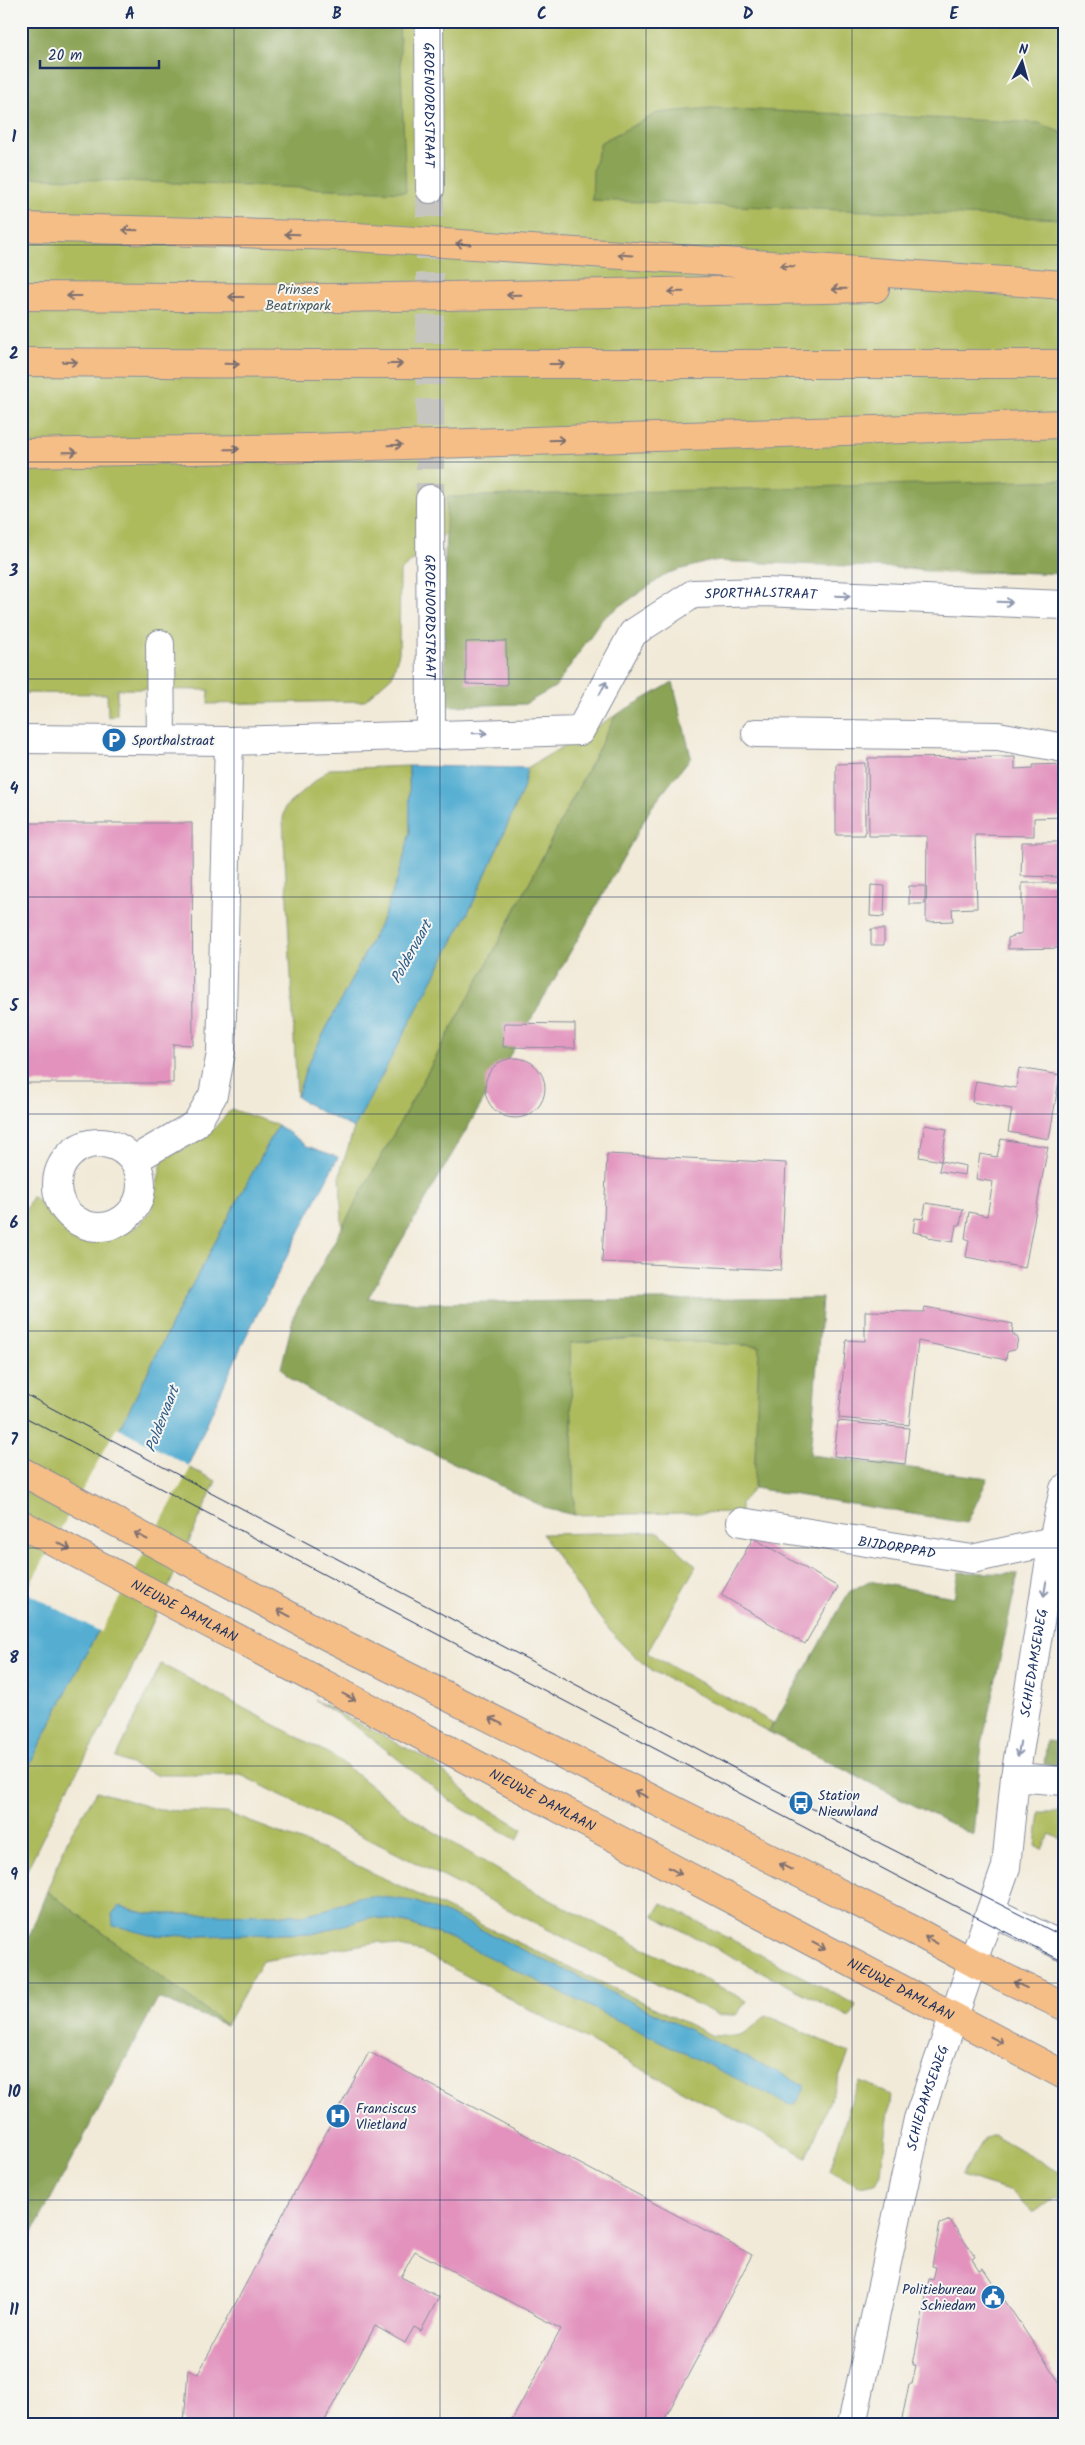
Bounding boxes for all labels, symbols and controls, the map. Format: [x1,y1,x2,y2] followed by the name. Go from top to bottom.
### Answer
[125,2,135,27] text: A
[332,2,342,27] text: B
[537,2,547,27] text: C
[743,2,754,27] text: D
[950,2,960,27] text: E
[40,38,159,70] scale bar
[998,38,1048,88] north arrow
[1018,39,1029,61] text: N
[417,42,440,169] street label: GROENOORDSTRAAT
[48,44,82,68] text: 20 m
[12,125,17,150] text: 1
[122,225,138,234] one-way arrow
[284,230,300,239] one-way arrow
[455,240,471,249] one-way arrow
[617,251,633,260] one-way arrow
[779,262,795,271] one-way arrow
[265,279,331,317] park label: Prinses Beatrixpark
[831,284,848,294] one-way arrow
[669,287,685,297] one-way arrow
[506,290,522,300] one-way arrow
[66,291,82,301] one-way arrow
[229,292,245,302] one-way arrow
[9,342,19,367] text: 2
[62,357,78,367] one-way arrow
[224,359,240,369] one-way arrow
[386,359,403,369] one-way arrow
[549,359,565,369] one-way arrow
[549,435,565,444] one-way arrow
[386,440,403,450] one-way arrow
[224,444,240,454] one-way arrow
[62,447,78,457] one-way arrow
[418,554,441,681] street label: GROENOORDSTRAAT
[9,559,19,584] text: 3
[704,582,819,606] street label: SPORTHALSTRAAT
[835,591,851,600] one-way arrow
[997,598,1013,607] one-way arrow
[598,681,608,696] one-way arrow
[101,727,127,753] parking icon: Sporthalstraat
[472,729,488,738] one-way arrow
[132,730,215,752] place label: Sporthalstraat
[10,777,19,802] text: 4
[385,915,440,988] water label: Poldervaart
[9,994,20,1019] text: 5
[10,1211,19,1236] text: 6
[139,1381,187,1456] water label: Poldervaart
[10,1428,18,1453] text: 7
[133,1531,148,1541] one-way arrow
[856,1531,937,1565] street label: BIJDORPPAD
[57,1541,72,1551] one-way arrow
[127,1574,242,1649] street label: NIEUWE DAMLAAN
[1040,1580,1050,1596] one-way arrow
[1015,1607,1054,1719] street label: SCHIEDAMSEWEG
[276,1608,291,1618] one-way arrow
[9,1646,19,1671] text: 8
[341,1692,356,1702] one-way arrow
[489,1716,504,1725] one-way arrow
[1014,1741,1024,1757] one-way arrow
[485,1763,600,1838] street label: NIEUWE DAMLAAN
[818,1785,879,1823] place label: Station Nieuwland
[634,1789,649,1798] one-way arrow
[788,1790,814,1816] bus stop icon: Station Nieuwland
[779,1862,794,1871] one-way arrow
[10,1863,18,1888] text: 9
[667,1867,682,1876] one-way arrow
[924,1935,939,1945] one-way arrow
[811,1942,826,1951] one-way arrow
[843,1952,958,2027] street label: NIEUWE DAMLAAN
[1013,1980,1028,1989] one-way arrow
[989,2035,1004,2045] one-way arrow
[901,2042,955,2153] street label: SCHIEDAMSEWEG
[7,2080,21,2105] text: 10
[356,2098,416,2136] place label: Franciscus Vlietland
[325,2103,351,2129] hospital icon: Franciscus Vlietland
[902,2279,976,2317] place label: Politiebureau Schiedam
[980,2284,1006,2310] public building icon: Politiebureau Schiedam
[9,2298,19,2323] text: 11

